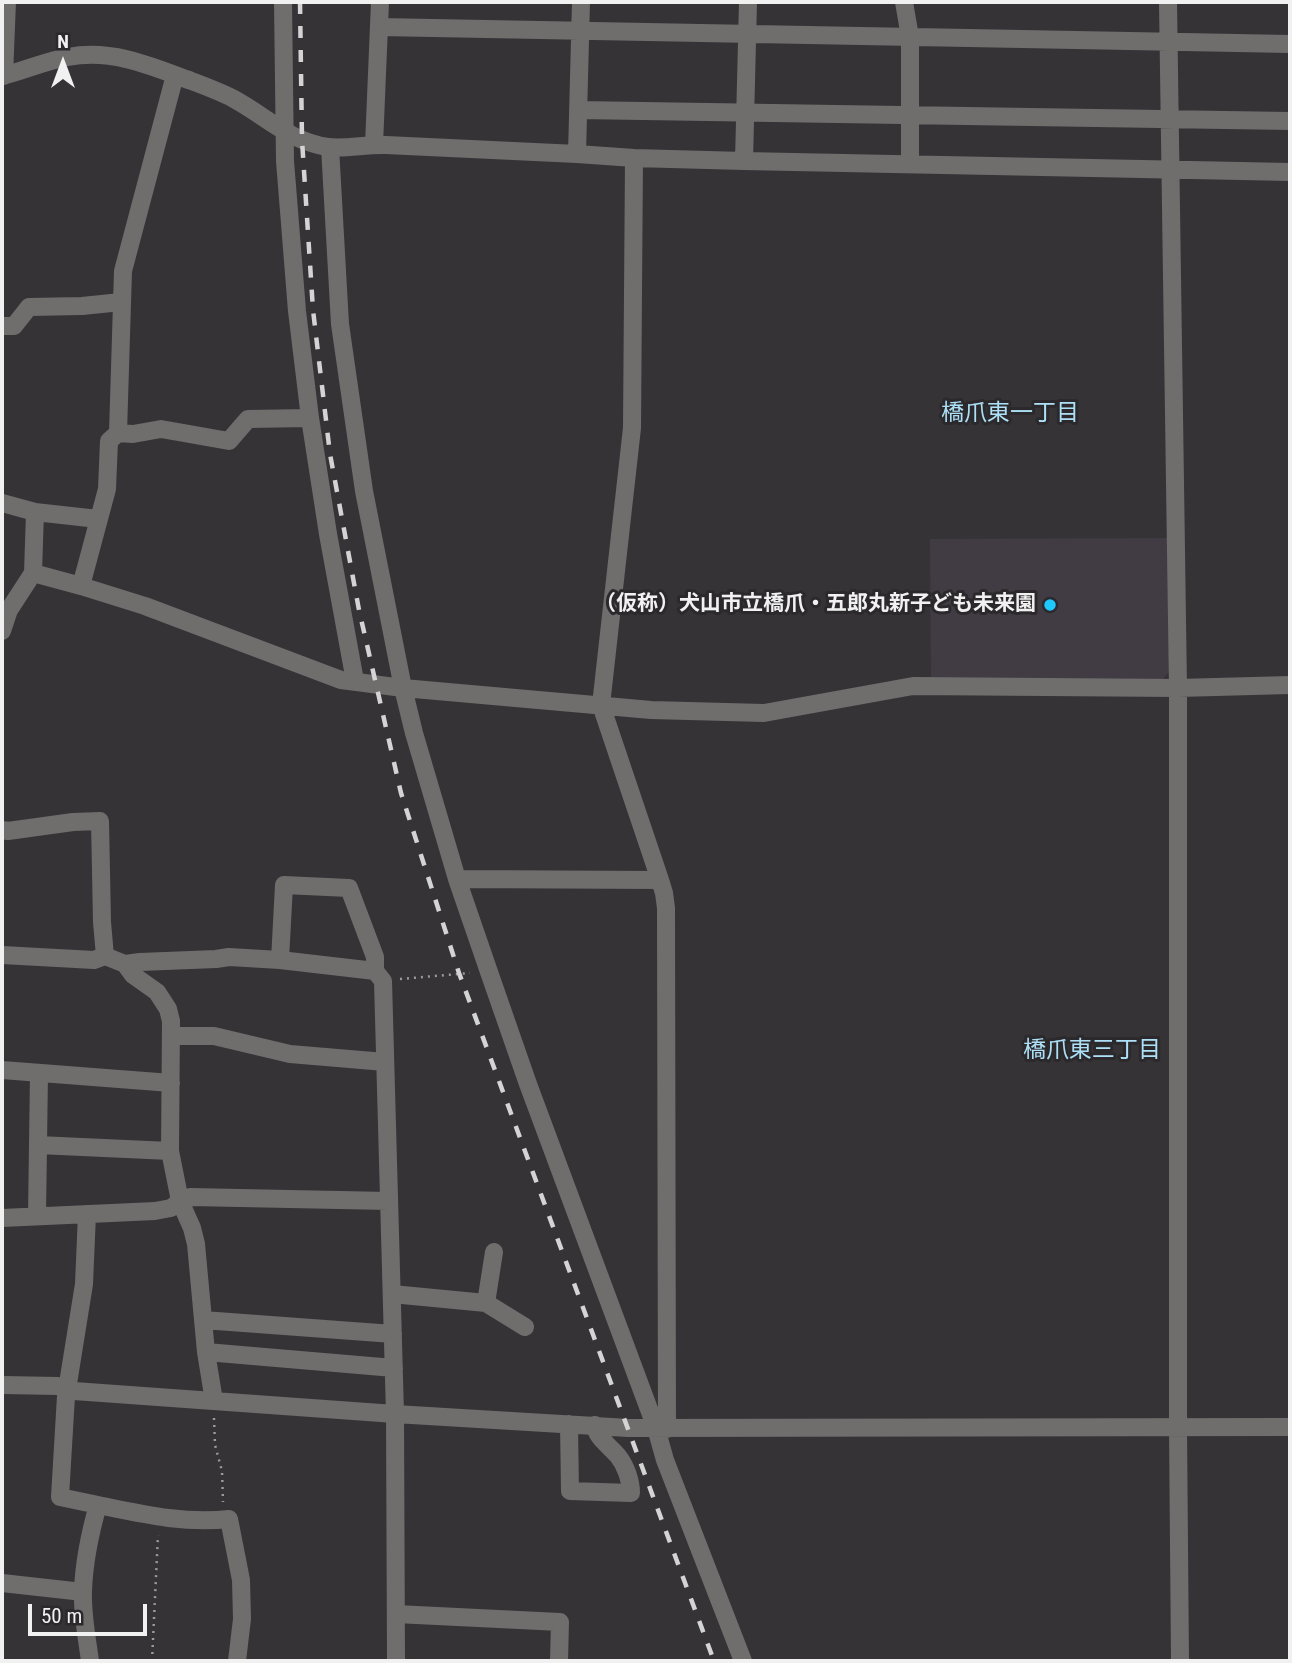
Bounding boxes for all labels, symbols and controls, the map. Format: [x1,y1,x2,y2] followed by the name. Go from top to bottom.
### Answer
[28,28,98,98] north arrow
[57,30,69,53] text: N
[941,400,1079,428] district label: 橋爪東一丁目
[595,592,1036,618] place label: （仮称）犬山市立橋爪・五郎丸新子ども未来園
[1042,597,1058,613] marker: （仮称）犬山市立橋爪・五郎丸新子ども未来園
[1023,1037,1161,1065] district label: 橋爪東三丁目
[32,1590,150,1634] scale bar
[41,1604,82,1628] text: 50 m

